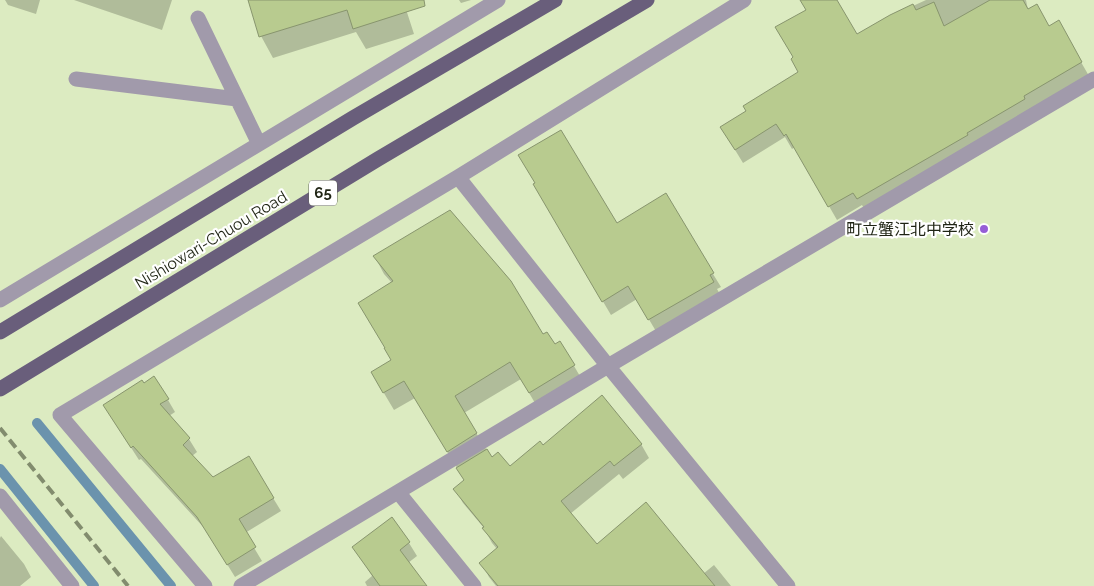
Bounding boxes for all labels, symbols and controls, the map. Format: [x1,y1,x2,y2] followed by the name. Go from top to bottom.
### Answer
[309,180,337,206] road number: 65
[131,187,291,293] street label: Nishiowari-Chuou Road
[846,220,974,239] place label: 町立蟹江北中学校
[978,223,990,235] marker: 町立蟹江北中学校

